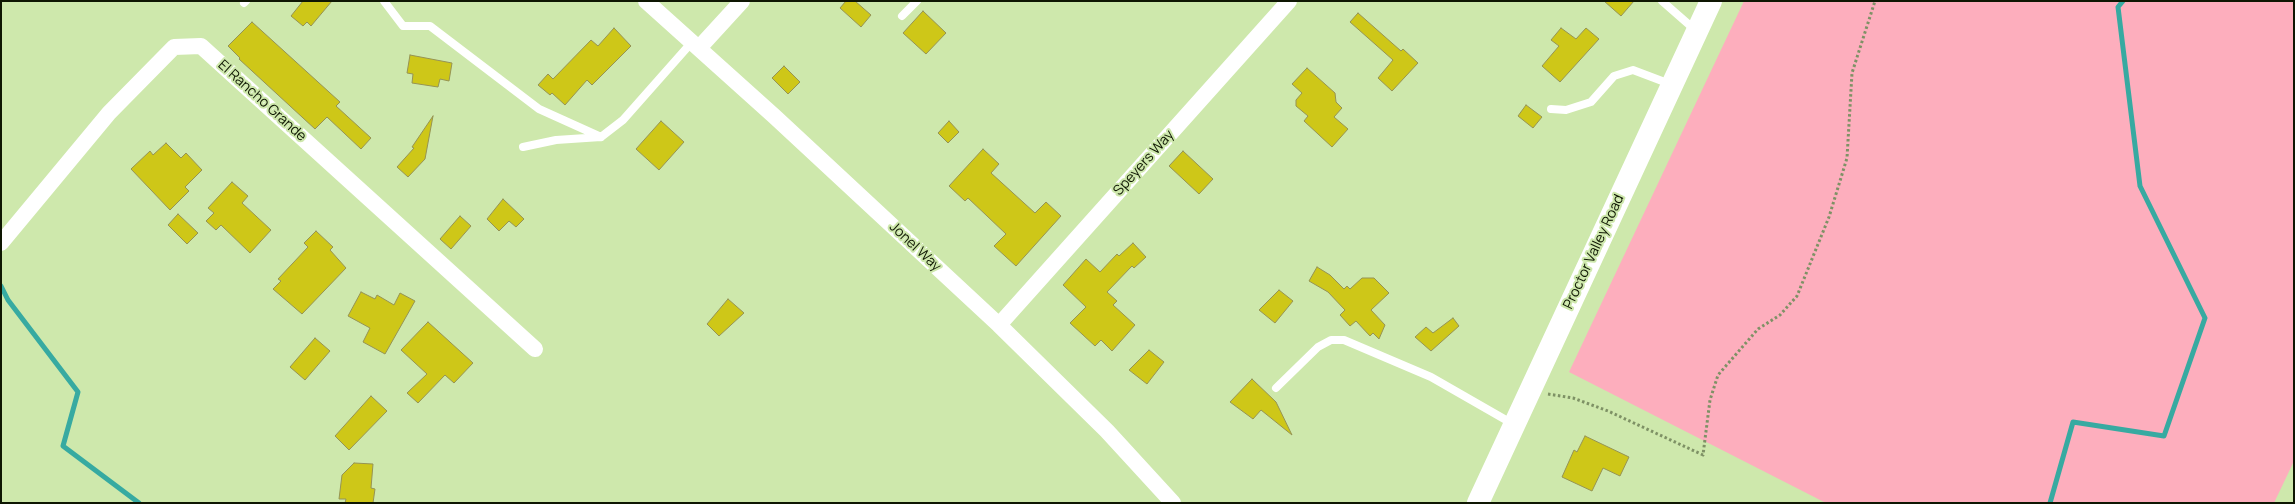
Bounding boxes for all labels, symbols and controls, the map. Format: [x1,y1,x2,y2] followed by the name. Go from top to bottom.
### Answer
[214,57,310,145] street label: El Rancho Grande
[1110,127,1178,199] street label: Speyers Way
[1560,192,1628,312] street label: Proctor Valley Road
[886,219,944,275] street label: Jonel Way

